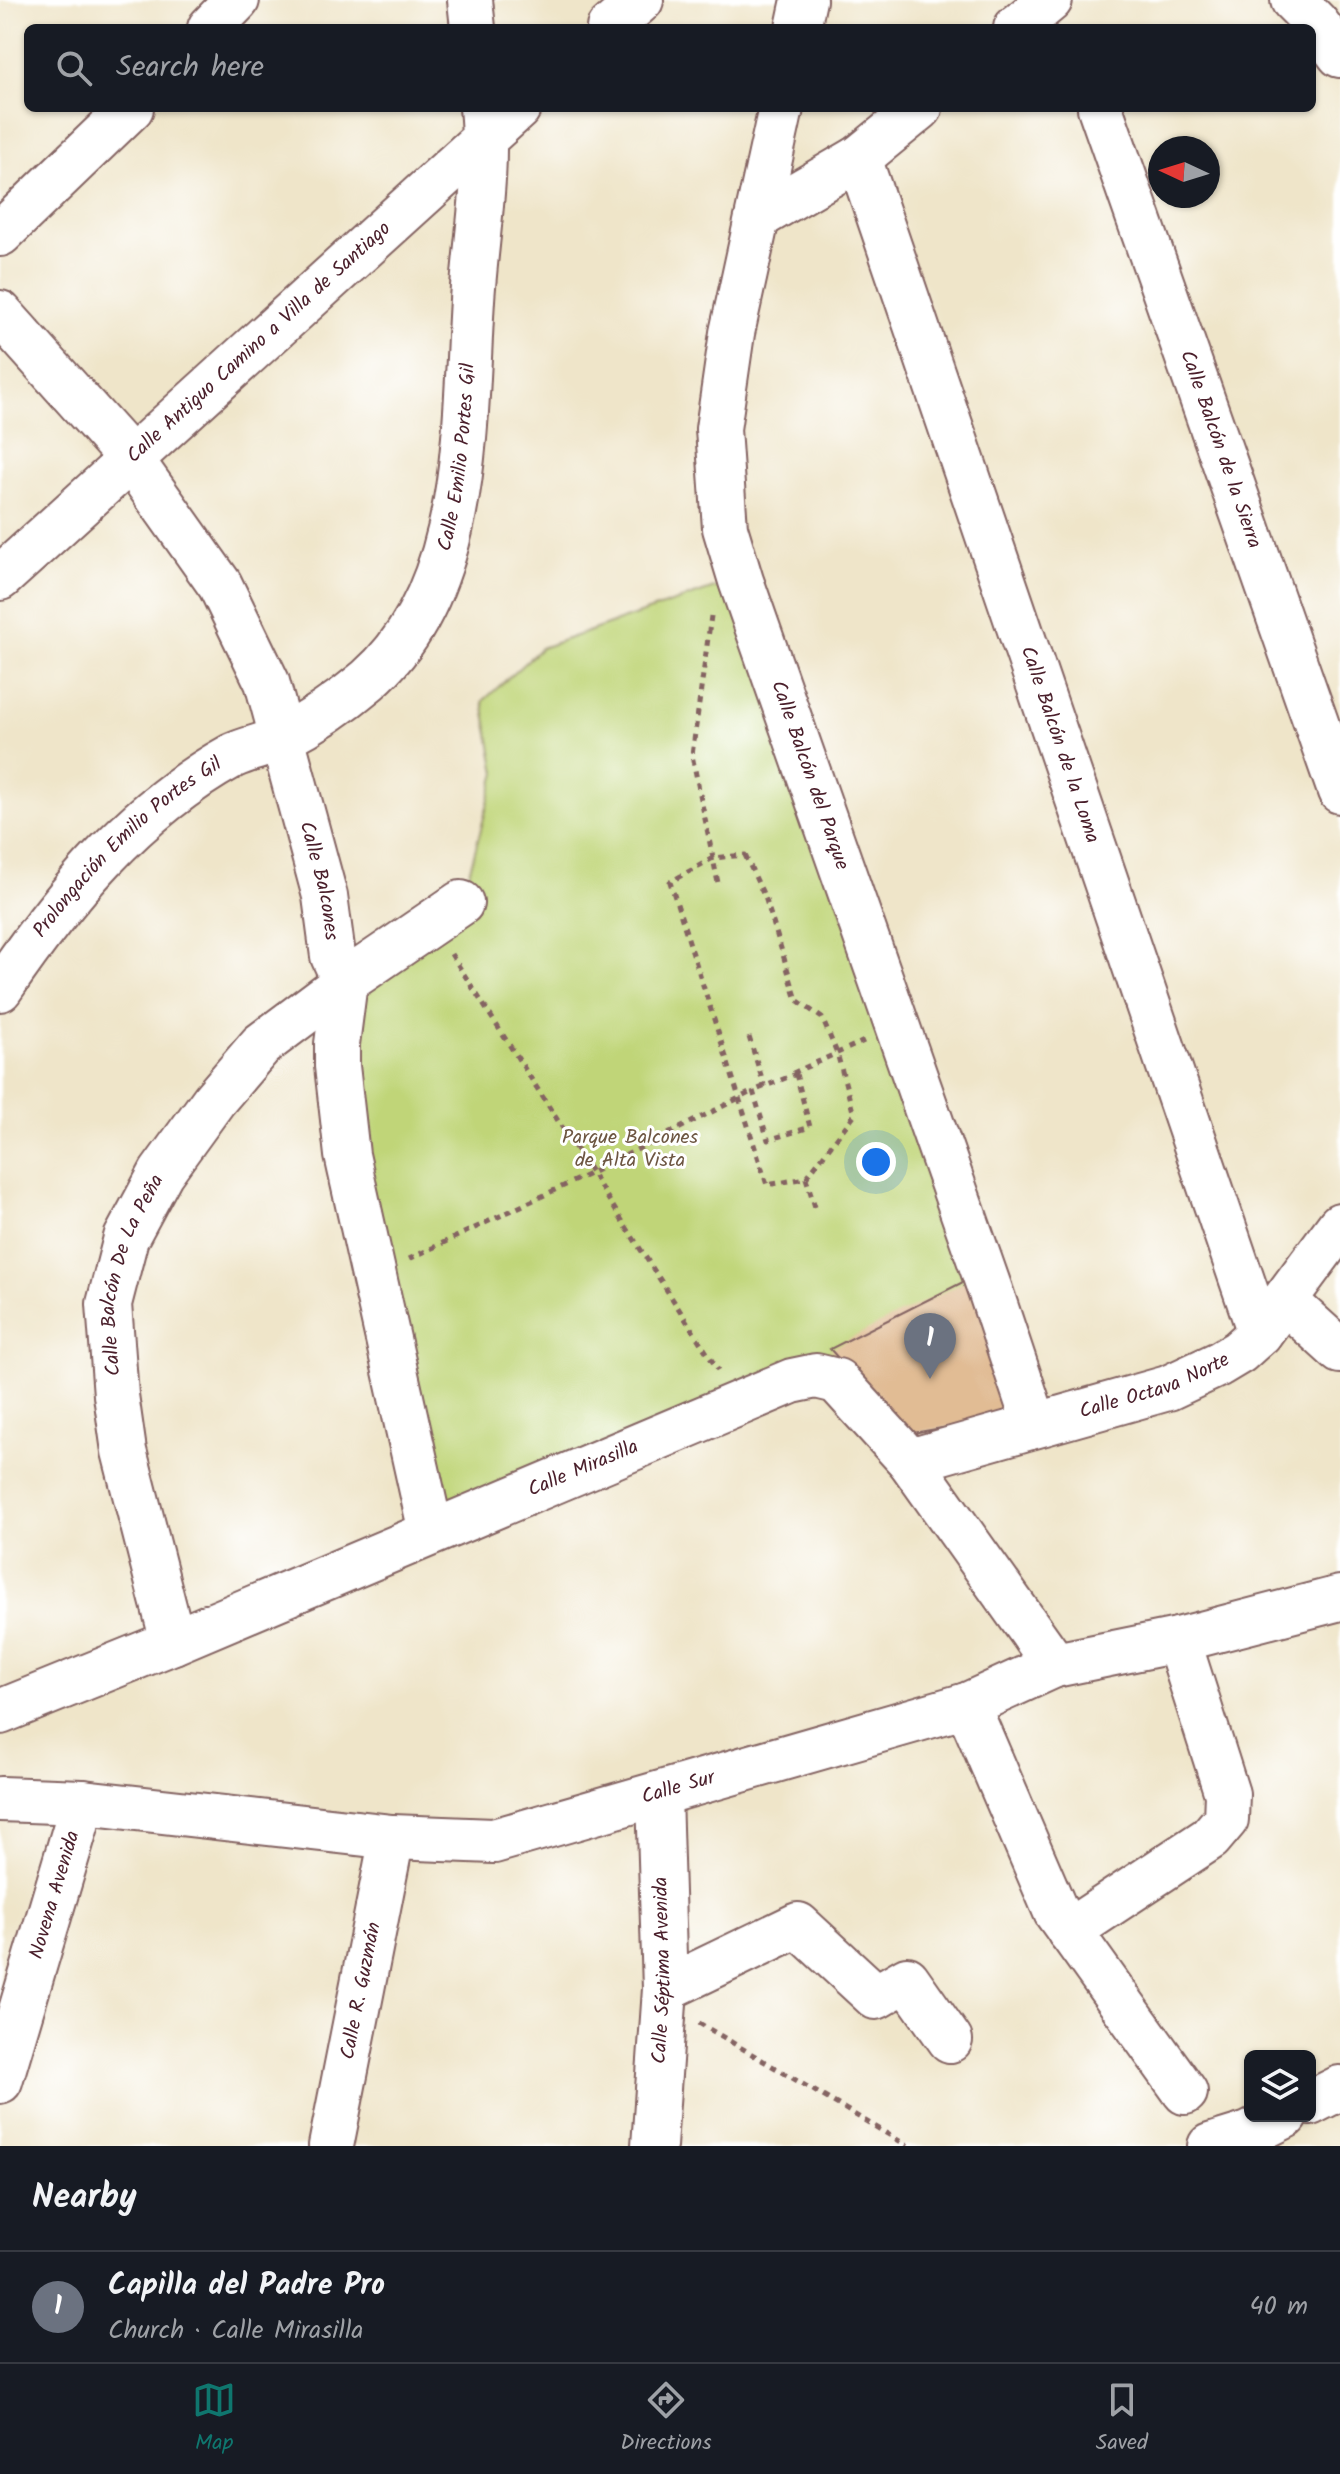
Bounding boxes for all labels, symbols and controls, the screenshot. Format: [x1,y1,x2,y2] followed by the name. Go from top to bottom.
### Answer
[24,24,1316,112] search box
[116,44,264,92] text: Search here
[52,46,96,90] icon: search
[1148,136,1220,208] north arrow
[120,214,399,472] street label: Calle Antiguo Camino a Villa de Santiago
[1170,346,1270,553] street label: Calle Balcón de la Sierra
[429,362,485,555] street label: Calle Emilio Portes Gil
[1011,642,1108,848] street label: Calle Balcón de la Loma
[761,676,857,875] street label: Calle Balcón del Parque
[25,749,228,945] street label: Prolongación Emilio Portes Gil
[290,818,347,943] street label: Calle Balcones
[562,1122,699,1177] park label: Parque Balcones de Alta Vista
[856,1142,896,1182] your location
[93,1169,173,1377] street label: Calle Balcón De La Peña
[904,1313,956,1379] pin: 1
[1076,1345,1236,1428] street label: Calle Octava Norte
[523,1431,644,1506] street label: Calle Mirasilla
[638,1762,720,1814] street label: Calle Sur
[21,1827,90,1963] street label: Novena Avenida
[644,1876,681,2065] street label: Calle Séptima Avenida
[332,1920,391,2062] street label: Calle R. Guzmán
[1244,2050,1316,2122] map controls
[1244,2050,1316,2122] button: layers
[32,2171,137,2225] text: Nearby
[108,2262,385,2310] text: Capilla del Padre Pro
[54,2286,62,2328] text: 1
[1250,2286,1308,2328] text: 40 m
[108,2310,363,2352] text: Church · Calle Mirasilla
[192,2378,236,2461] tab: Map
[620,2378,712,2461] tab: Directions
[1096,2378,1148,2461] tab: Saved

